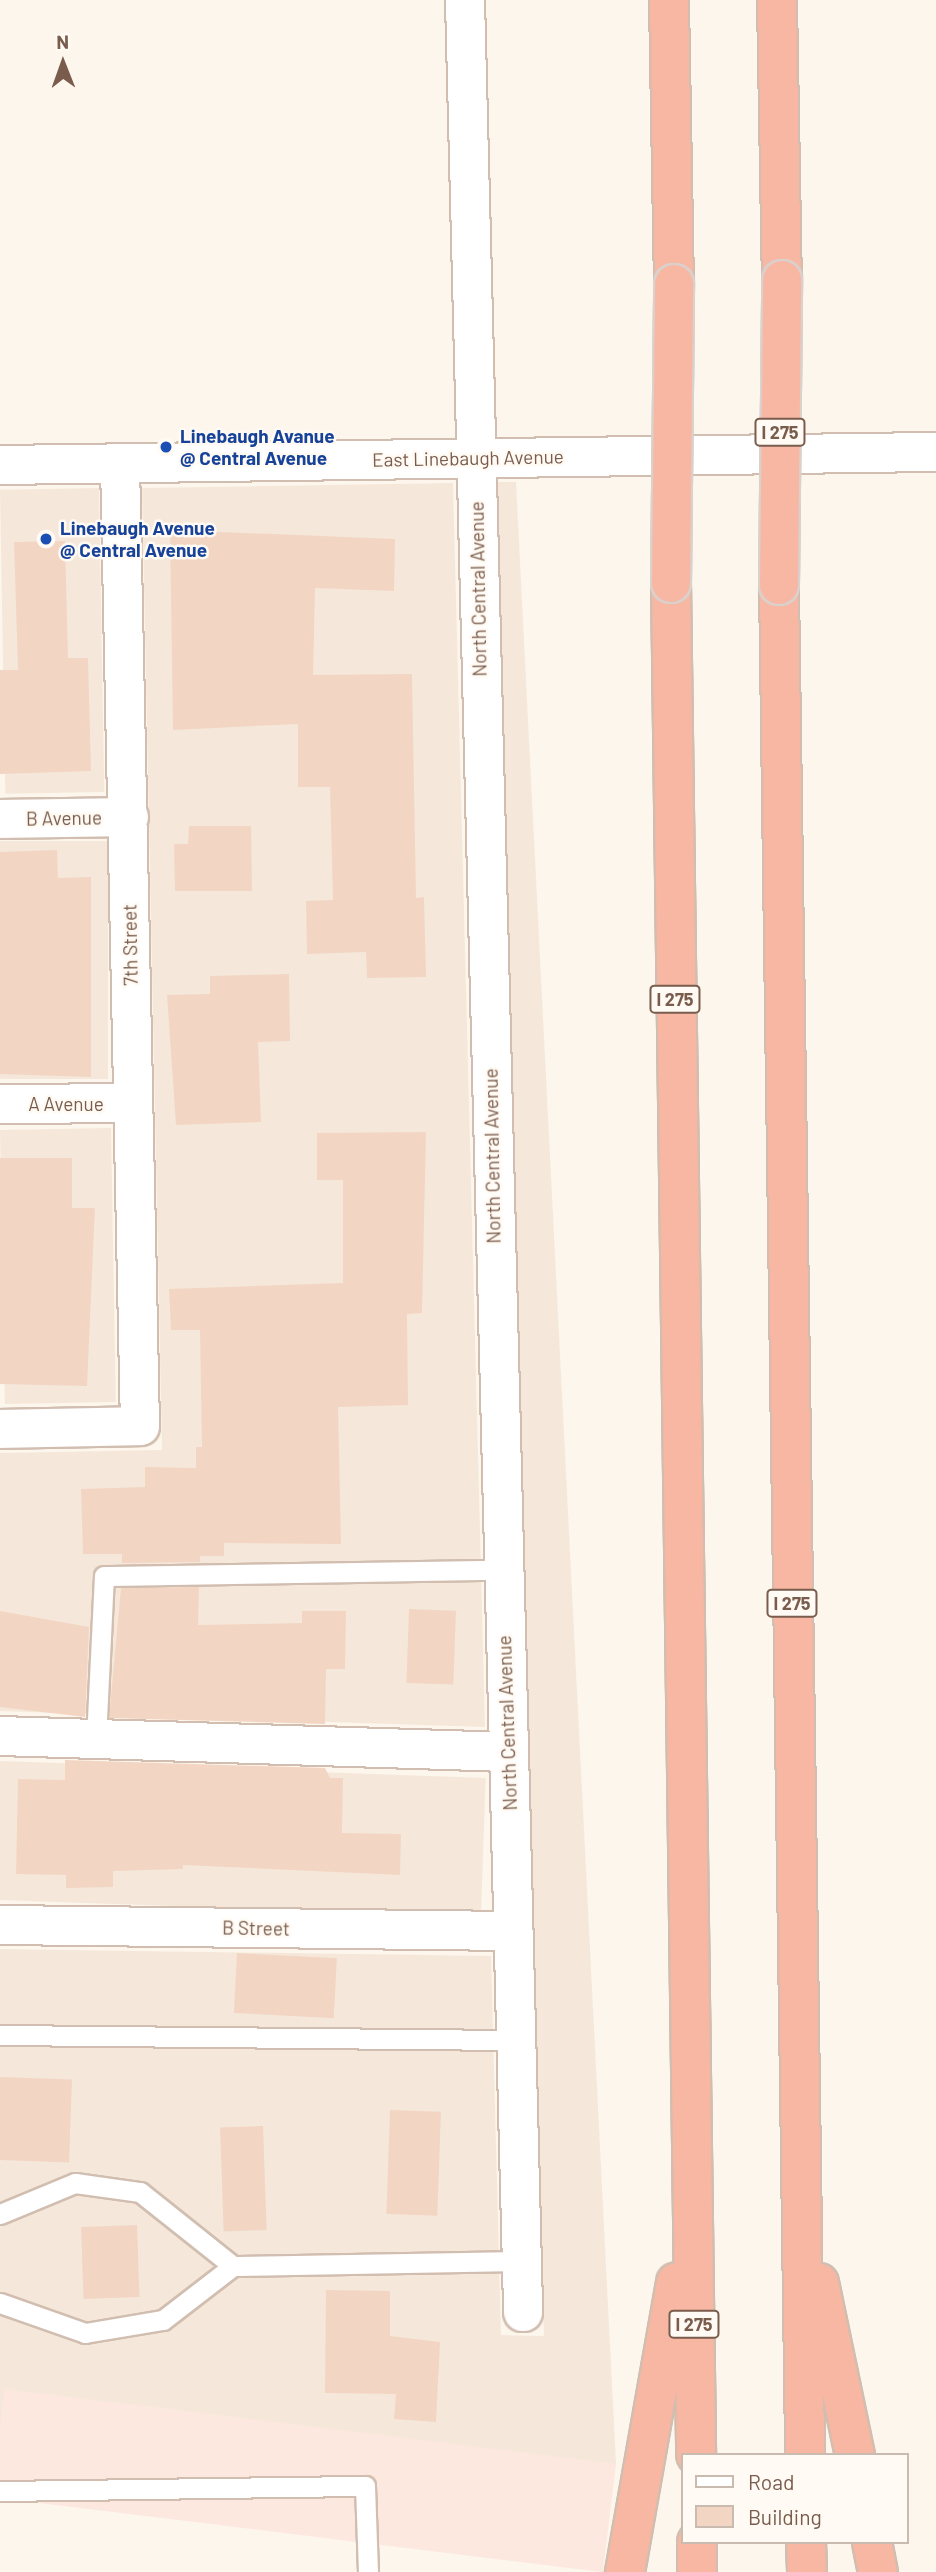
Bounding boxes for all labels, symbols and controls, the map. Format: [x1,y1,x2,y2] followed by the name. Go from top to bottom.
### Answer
[28,28,98,98] north arrow
[56,30,69,53] text: N
[754,418,806,446] road number: I 275
[180,425,335,469] place label: Linebaugh Avanue @ Central Avenue
[158,439,174,455] marker: Linebaugh Avanue @ Central Avenue
[372,445,564,471] street label: East Linebaugh Avenue
[465,501,491,677] street label: North Central Avenue
[60,517,215,561] place label: Linebaugh Avenue @ Central Avenue
[38,531,54,547] marker: Linebaugh Avenue @ Central Avenue
[26,806,102,830] street label: B Avenue
[118,904,142,986] street label: 7th Street
[649,984,701,1014] road number: I 275
[479,1068,505,1244] street label: North Central Avenue
[28,1093,104,1115] street label: A Avenue
[766,1588,818,1618] road number: I 275
[493,1635,521,1811] street label: North Central Avenue
[222,1916,290,1940] street label: B Street
[668,2310,720,2338] road number: I 275
[680,2453,908,2544] legend
[748,2469,794,2494] text: Road
[748,2504,822,2529] text: Building

